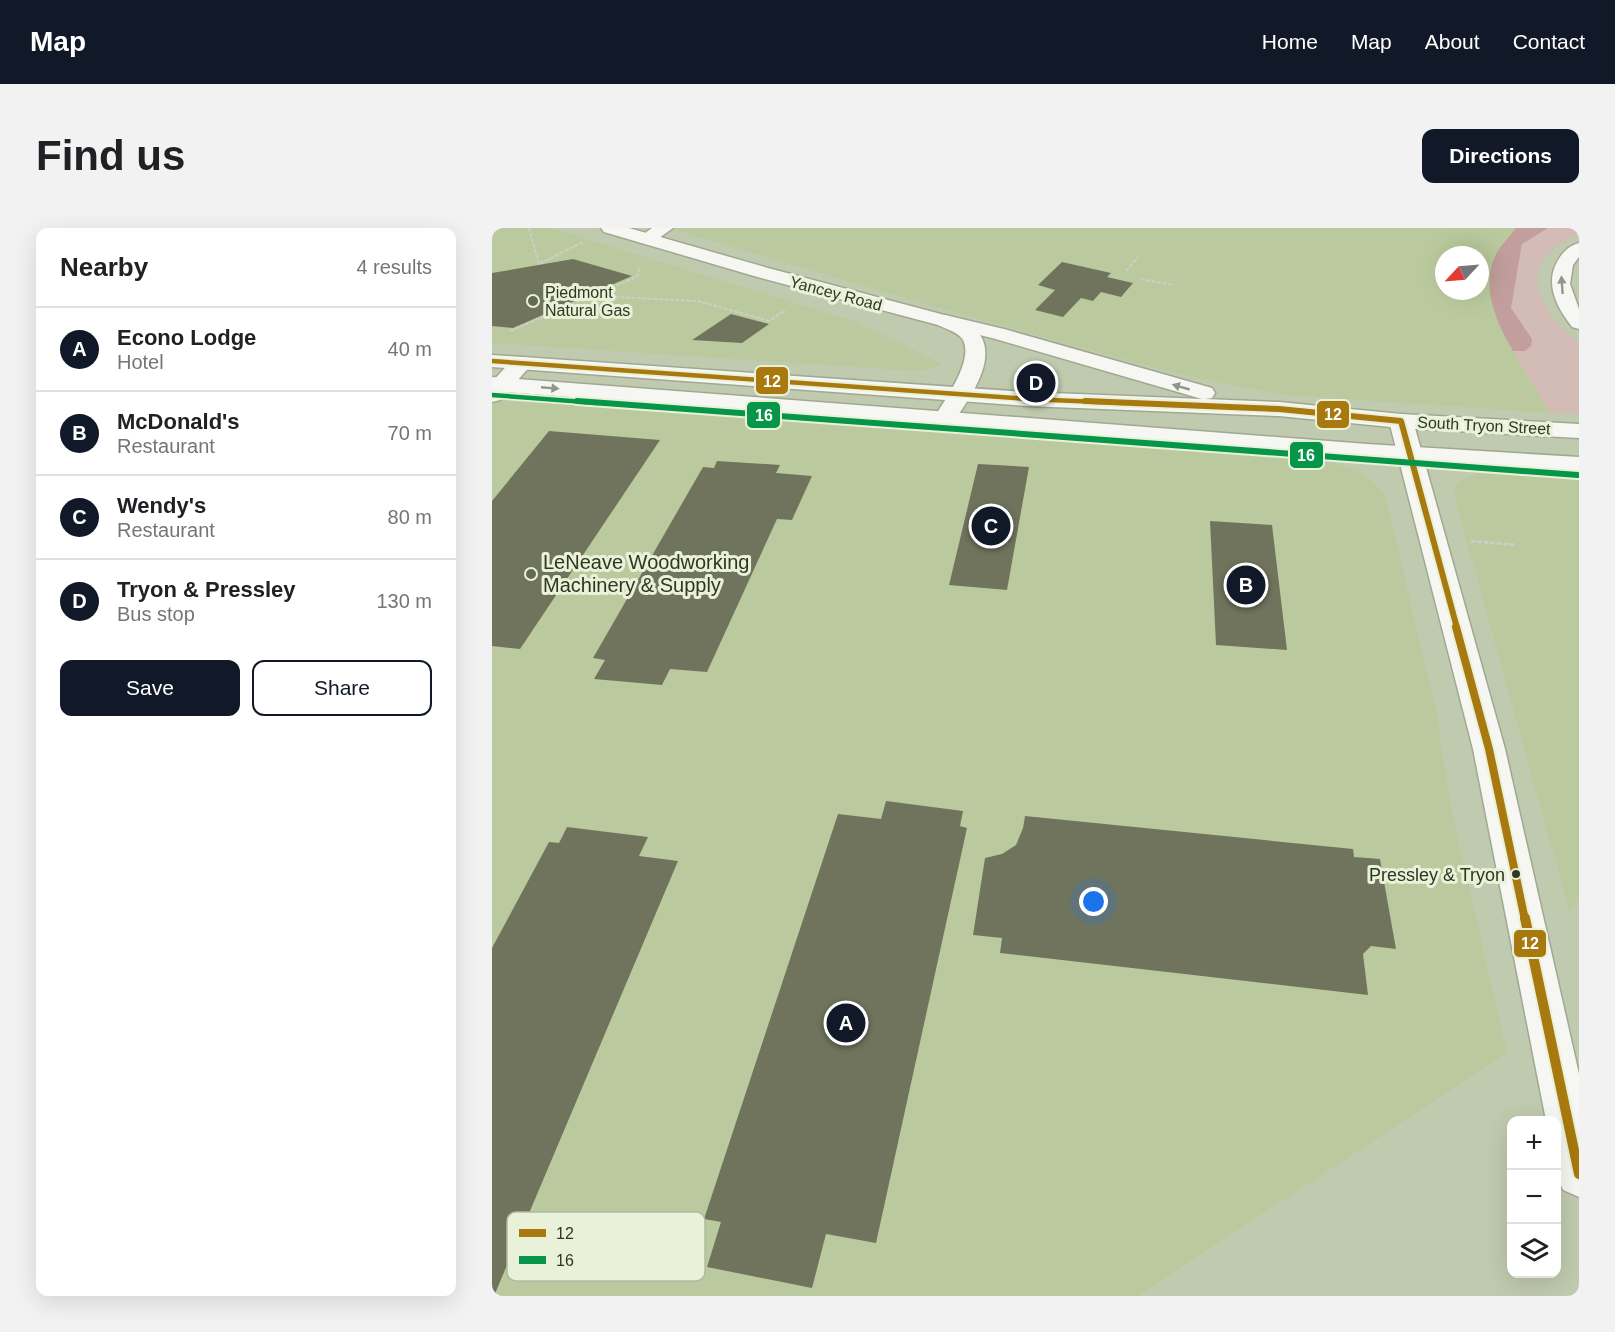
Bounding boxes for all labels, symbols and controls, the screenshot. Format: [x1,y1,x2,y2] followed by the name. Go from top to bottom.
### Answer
[30,26,86,57] text: Map
[1262,30,1318,53] text: Home
[1351,30,1392,53] text: Map
[1425,30,1480,53] text: About
[1513,30,1585,53] text: Contact
[1422,129,1579,183] button: Directions
[36,132,185,179] text: Find us
[1435,246,1489,300] north arrow
[60,252,148,282] text: Nearby
[356,256,432,278] text: 4 results
[788,273,884,314] street label: Yancey Road
[1557,275,1566,294] one-way arrow
[545,284,630,319] place label: Piedmont Natural Gas
[526,294,540,308] marker: Piedmont Natural Gas
[117,325,256,350] text: Econo Lodge
[72,338,87,360] text: A
[388,338,432,360] text: 40 m
[117,351,164,373] text: Hotel
[1016,360,1056,406] pin: D
[755,366,789,395] line badge: 12
[763,373,781,390] text: 12
[1172,382,1190,391] one-way arrow
[541,384,560,393] one-way arrow
[1316,400,1350,429] line badge: 12
[746,401,781,429] line badge: 16
[1324,406,1342,423] text: 12
[755,407,773,424] text: 16
[117,409,240,434] text: McDonald's
[1417,414,1552,438] street label: South Tryon Street
[72,422,87,444] text: B
[388,422,432,444] text: 70 m
[117,435,215,457] text: Restaurant
[1289,441,1324,469] line badge: 16
[1297,447,1315,464] text: 16
[117,493,206,518] text: Wendy's
[972,504,1010,548] pin: C
[72,506,87,528] text: C
[388,506,432,528] text: 80 m
[117,519,215,541] text: Restaurant
[543,551,749,596] place label: LeNeave Woodworking Machinery & Supply
[1226,562,1266,608] pin: B
[524,567,538,581] marker: LeNeave Woodworking Machinery & Supply
[117,577,296,602] text: Tryon & Pressley
[72,590,87,612] text: D
[376,590,432,612] text: 130 m
[117,603,195,625] text: Bus stop
[60,660,240,716] button: Save
[252,660,432,716] button: Share
[1369,865,1505,885] place label: Pressley & Tryon
[1510,868,1522,880] marker: Pressley & Tryon
[1079,887,1108,916] your location
[1513,929,1547,958] line badge: 12
[1521,935,1539,952] text: 12
[826,1000,866,1046] pin: A
[1507,1116,1561,1278] map controls
[1507,1116,1561,1170] button: +
[1507,1170,1561,1224] button: −
[507,1212,705,1281] legend
[1507,1224,1561,1278] button: layers
[556,1225,574,1242] text: 12
[556,1252,574,1269] text: 16

